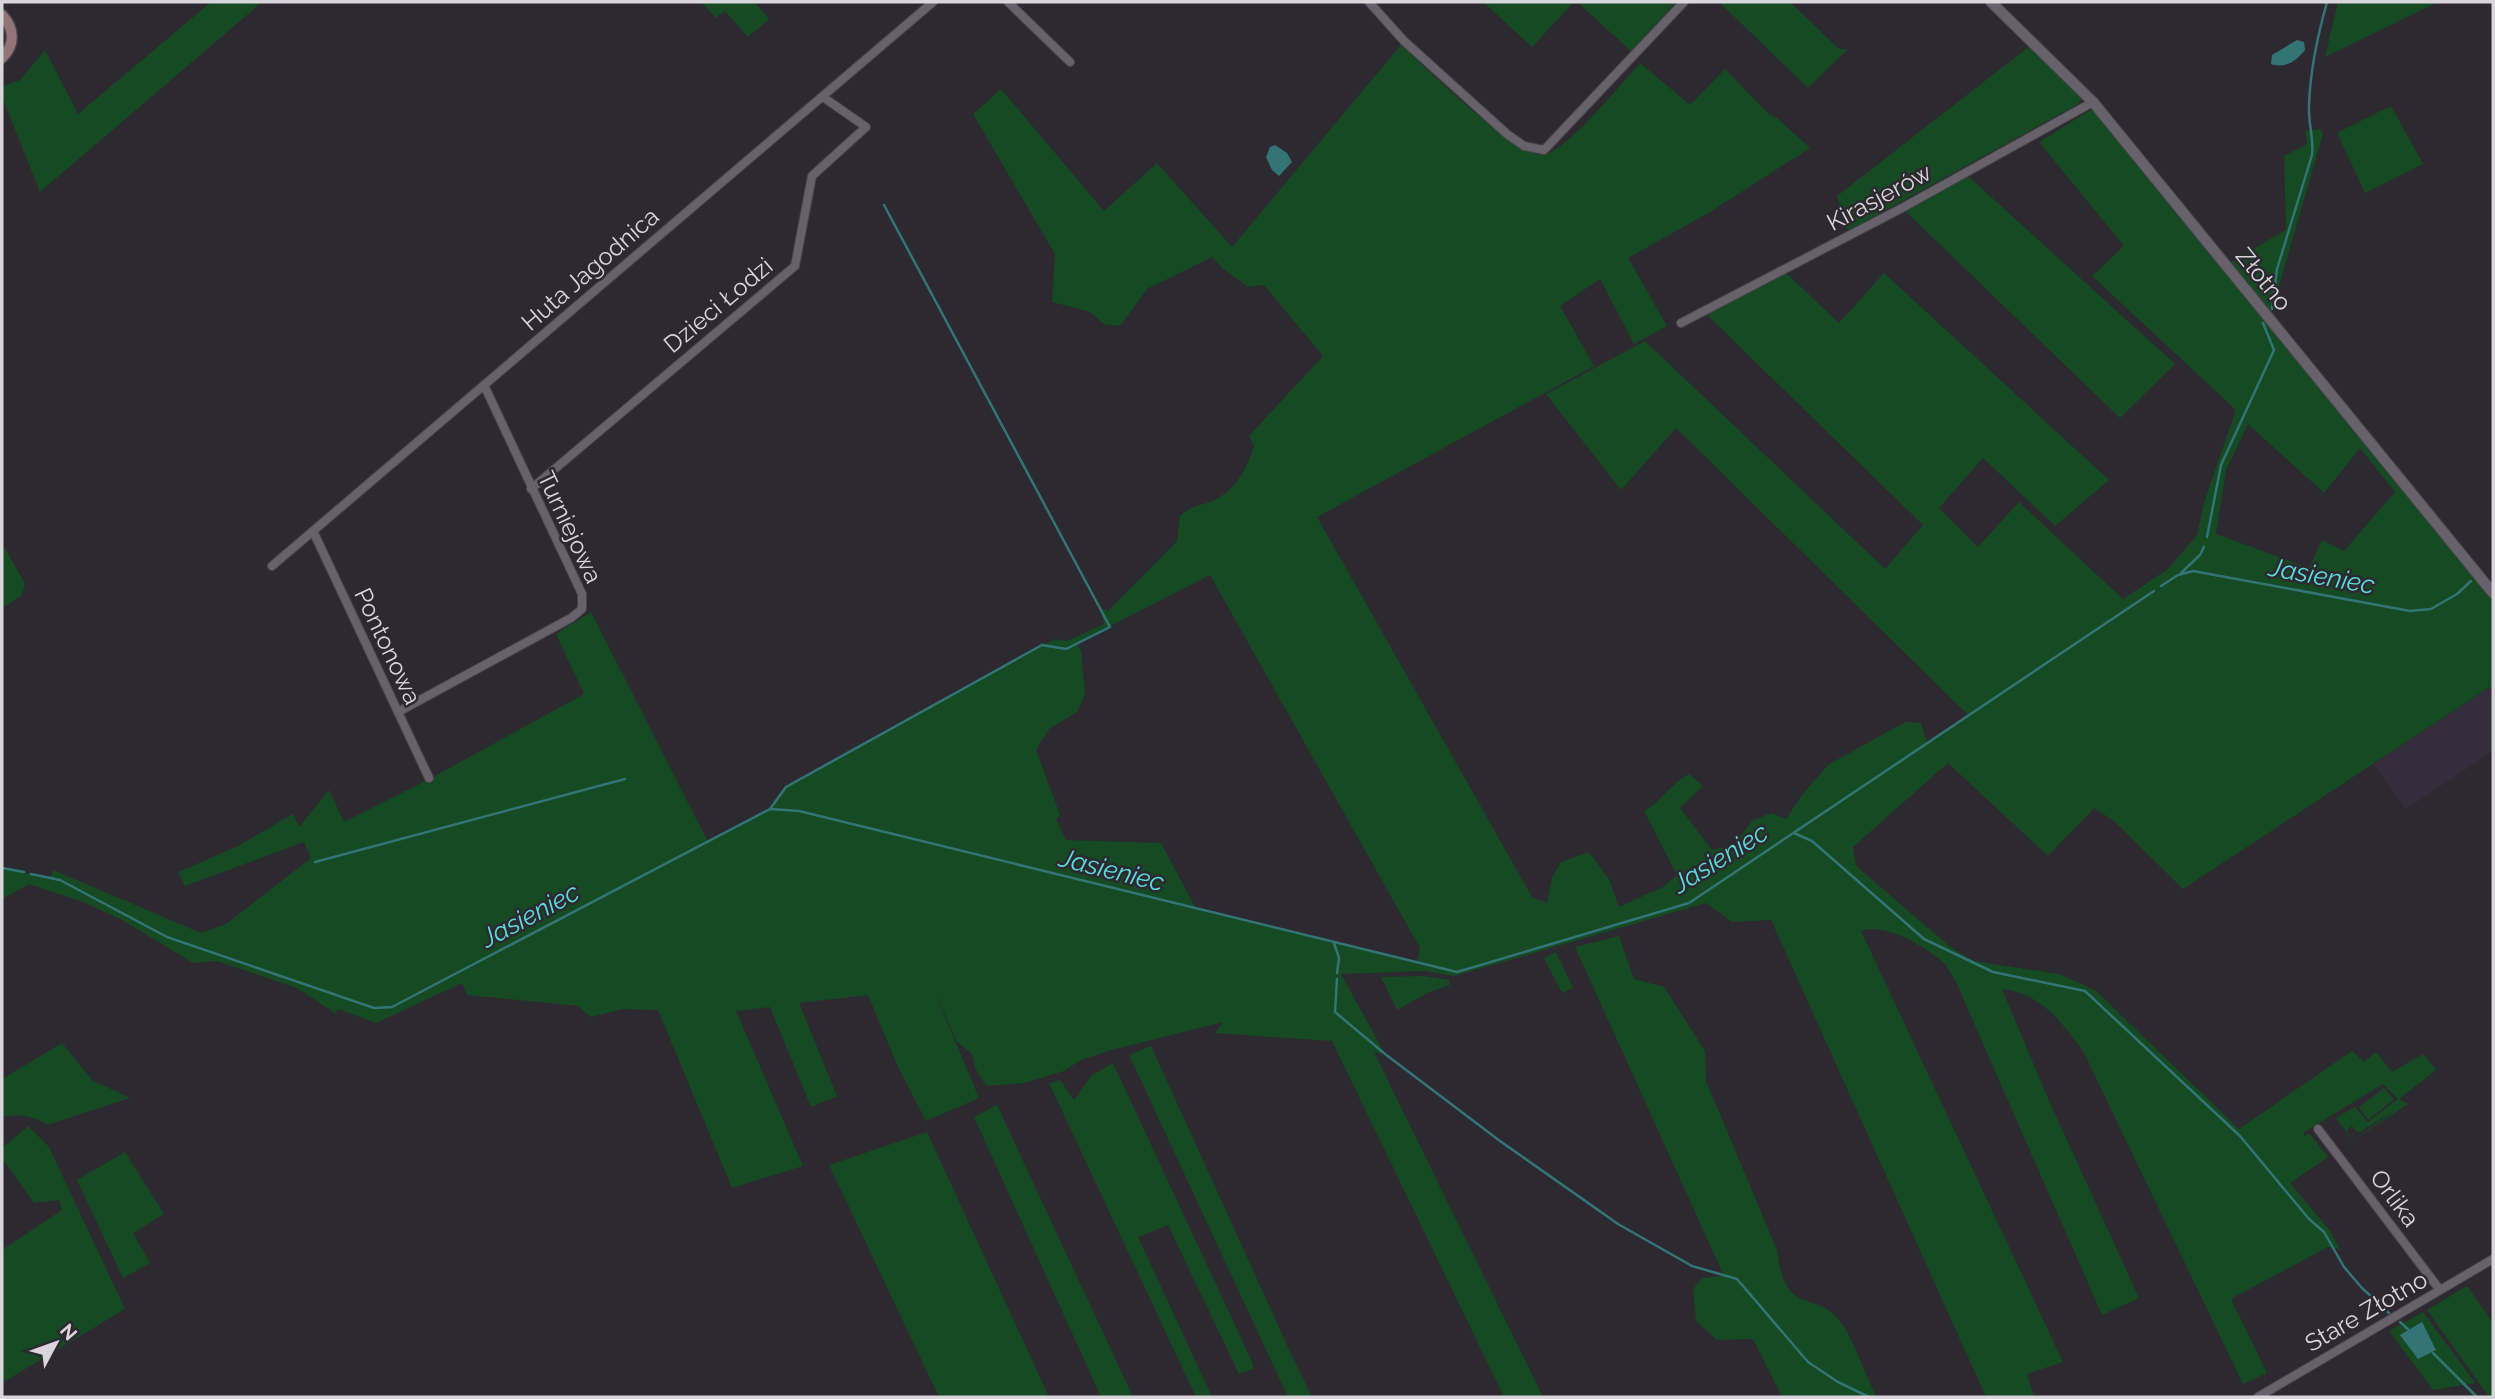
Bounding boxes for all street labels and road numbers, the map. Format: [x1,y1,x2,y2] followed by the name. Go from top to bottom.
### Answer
[1822,157,1937,237] street label: Kirasjerów
[515,201,665,337] street label: Huta Jagodnica
[2230,242,2298,316] street label: Złotno
[658,251,778,359] street label: Dzieci Łodzi
[531,466,609,588] street label: Turniejowa
[348,583,428,709] street label: Pontonowa
[2364,1164,2426,1232] street label: Orlika
[2300,1264,2432,1358] street label: Stare Złotno

